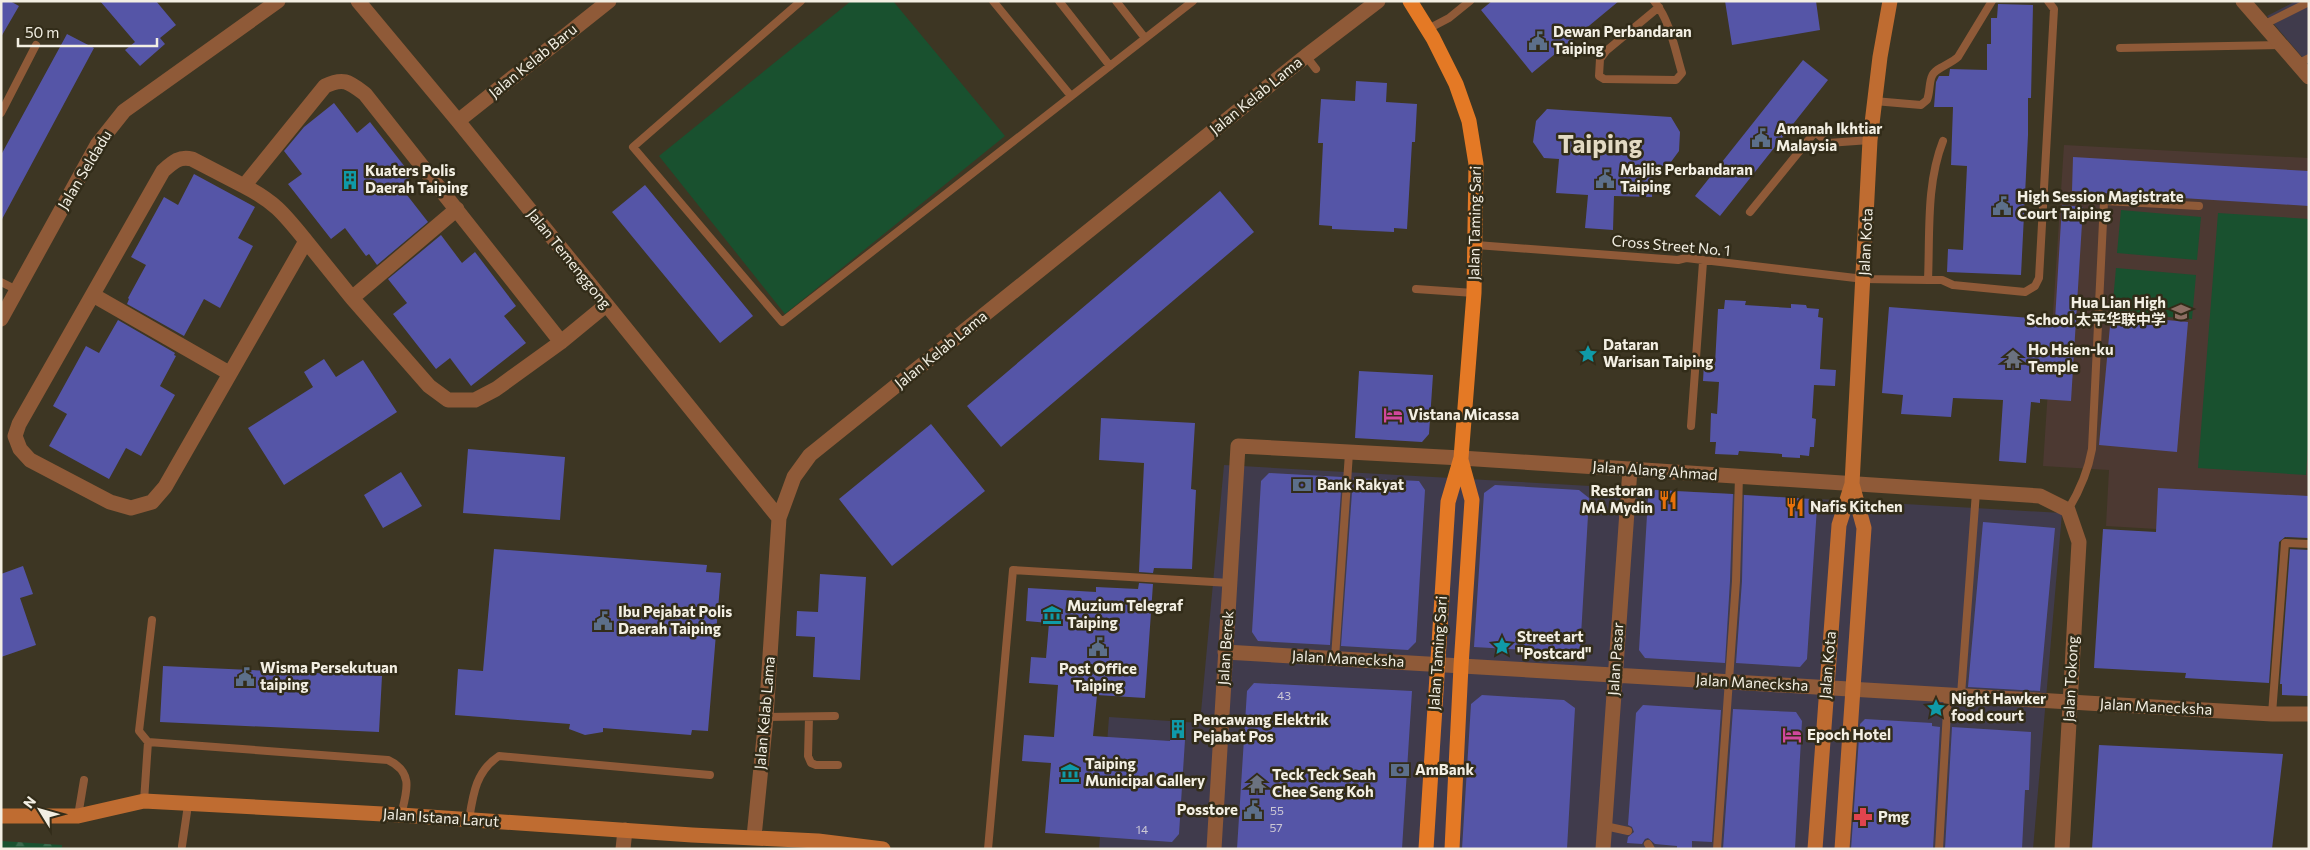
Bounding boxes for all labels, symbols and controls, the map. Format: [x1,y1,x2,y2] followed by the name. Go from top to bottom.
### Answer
[18,15,156,47] scale bar
[485,19,580,101] street label: Jalan Kelab Baru
[1553,22,1692,57] place label: Dewan Perbandaran Taiping
[25,23,59,41] text: 50 m
[1527,30,1549,52] public building icon: Dewan Perbandaran Taiping
[1206,52,1305,138] street label: Jalan Kelab Lama
[1776,119,1883,154] place label: Amanah Ikhtiar Malaysia
[53,127,115,212] street label: Jalan Seldadu
[1750,127,1772,149] public building icon: Amanah Ikhtiar Malaysia
[1558,128,1643,158] district label: Taiping
[1620,160,1753,195] place label: Majlis Perbandaran Taiping
[365,161,468,196] place label: Kuaters Polis Daerah Taiping
[1464,166,1484,280] street label: Jalan Taming Sari
[1594,168,1616,190] public building icon: Majlis Perbandaran Taiping
[339,169,361,191] building icon: Kuaters Polis Daerah Taiping
[2017,187,2184,222] place label: High Session Magistrate Court Taiping
[1991,195,2013,217] public building icon: High Session Magistrate Court Taiping
[524,205,616,312] street label: Jalan Temenggong
[1854,208,1876,276] street label: Jalan Kota
[1611,231,1731,259] street label: Cross Street No. 1
[2026,293,2166,328] place label: Hua Lian High School 太平华联中学
[2170,301,2192,323] school or university icon: Hua Lian High School 太平华联中学
[891,306,990,392] street label: Jalan Kelab Lama
[1603,335,1713,370] place label: Dataran Warisan Taiping
[2028,340,2114,375] place label: Ho Hsien-ku Temple
[1577,343,1599,365] place icon: Dataran Warisan Taiping
[2002,348,2024,370] temple icon: Ho Hsien-ku Temple
[1382,404,1404,426] hotel icon: Vistana Micassa
[1408,405,1519,423] place label: Vistana Micassa
[1592,457,1718,483] street label: Jalan Alang Ahmad
[1291,474,1313,496] bank icon: Bank Rakyat
[1317,475,1404,493] place label: Bank Rakyat
[1581,481,1653,516] place label: Restoran MA Mydin
[1657,489,1679,511] restaurant icon: Restoran MA Mydin
[1784,496,1806,518] restaurant icon: Nafis Kitchen
[1810,497,1903,515] place label: Nafis Kitchen
[1424,595,1450,711] street label: Jalan Taming Sari
[1067,596,1184,631] place label: Muzium Telegraf Taiping
[618,602,732,637] place label: Ibu Pejabat Polis Daerah Taiping
[1041,604,1063,626] museum icon: Muzium Telegraf Taiping
[592,610,614,632] public building icon: Ibu Pejabat Polis Daerah Taiping
[1213,610,1237,686] street label: Jalan Berek
[1603,622,1627,696] street label: Jalan Pasar
[1517,627,1592,662] place label: Street art "Postcard"
[1815,630,1839,699] street label: Jalan Kota
[1491,635,1513,657] place icon: Street art "Postcard"
[2059,635,2081,722] street label: Jalan Tokong
[1087,636,1109,658] public building icon: Post Office Taiping
[1291,646,1405,670] street label: Jalan Manecksha
[750,656,778,770] street label: Jalan Kelab Lama
[260,658,398,693] place label: Wisma Persekutuan taiping
[1059,659,1137,694] place label: Post Office Taiping
[234,666,256,688] public building icon: Wisma Persekutuan taiping
[1695,670,1809,694] street label: Jalan Manecksha
[1277,688,1291,702] house number: 43
[1951,689,2046,724] place label: Night Hawker food court
[2099,694,2213,718] street label: Jalan Manecksha
[1925,697,1947,719] place icon: Night Hawker food court
[1193,710,1329,745] place label: Pencawang Elektrik Pejabat Pos
[1167,718,1189,740] building icon: Pencawang Elektrik Pejabat Pos
[1781,724,1803,746] hotel icon: Epoch Hotel
[1807,725,1891,743] place label: Epoch Hotel
[1085,754,1206,789] place label: Taiping Municipal Gallery
[1389,759,1411,781] bank icon: AmBank
[1415,760,1474,778] place label: AmBank
[1059,762,1081,784] museum icon: Taiping Municipal Gallery
[1272,765,1376,800] place label: Teck Teck Seah Chee Seng Koh
[1246,773,1268,795] temple icon: Teck Teck Seah Chee Seng Koh
[15,785,65,835] north arrow
[19,793,39,811] text: N
[1242,799,1264,821] public building icon: Posstore
[1177,800,1238,818] place label: Posstore
[1270,803,1284,817] house number: 55
[382,804,500,830] street label: Jalan Istana Larut
[1852,806,1874,828] pharmacy icon: Pmg
[1878,807,1909,825] place label: Pmg
[1269,820,1283,834] house number: 57
[1136,822,1148,836] house number: 14

